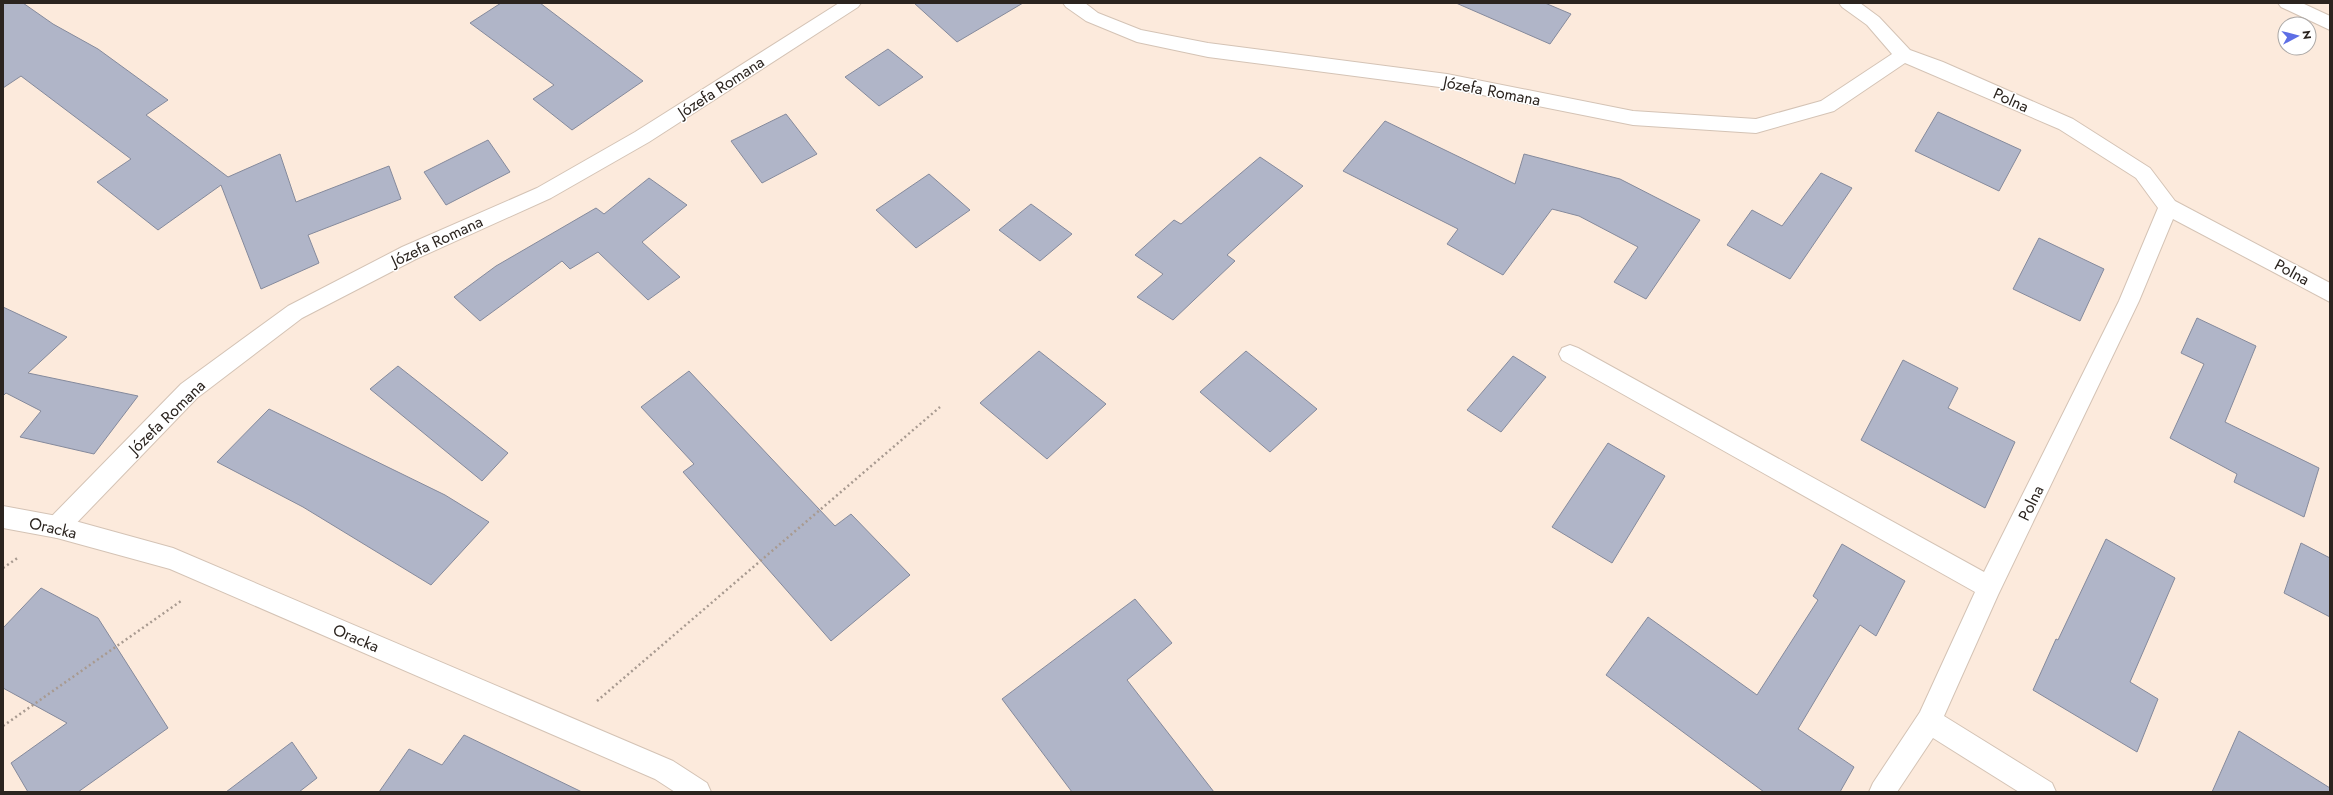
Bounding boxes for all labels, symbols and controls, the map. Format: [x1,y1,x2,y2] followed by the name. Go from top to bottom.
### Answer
[2277,16,2317,56] north arrow
[2298,29,2315,40] text: N
[672,50,769,125] street label: Józefa Romana
[1439,70,1543,112] street label: Józefa Romana
[1990,82,2032,118] street label: Polna
[386,210,487,273] street label: Józefa Romana
[2270,253,2314,291] street label: Polna
[122,374,211,461] street label: Józefa Romana
[2013,481,2049,525] street label: Polna
[27,511,79,545] street label: Oracka
[329,618,383,658] street label: Oracka

